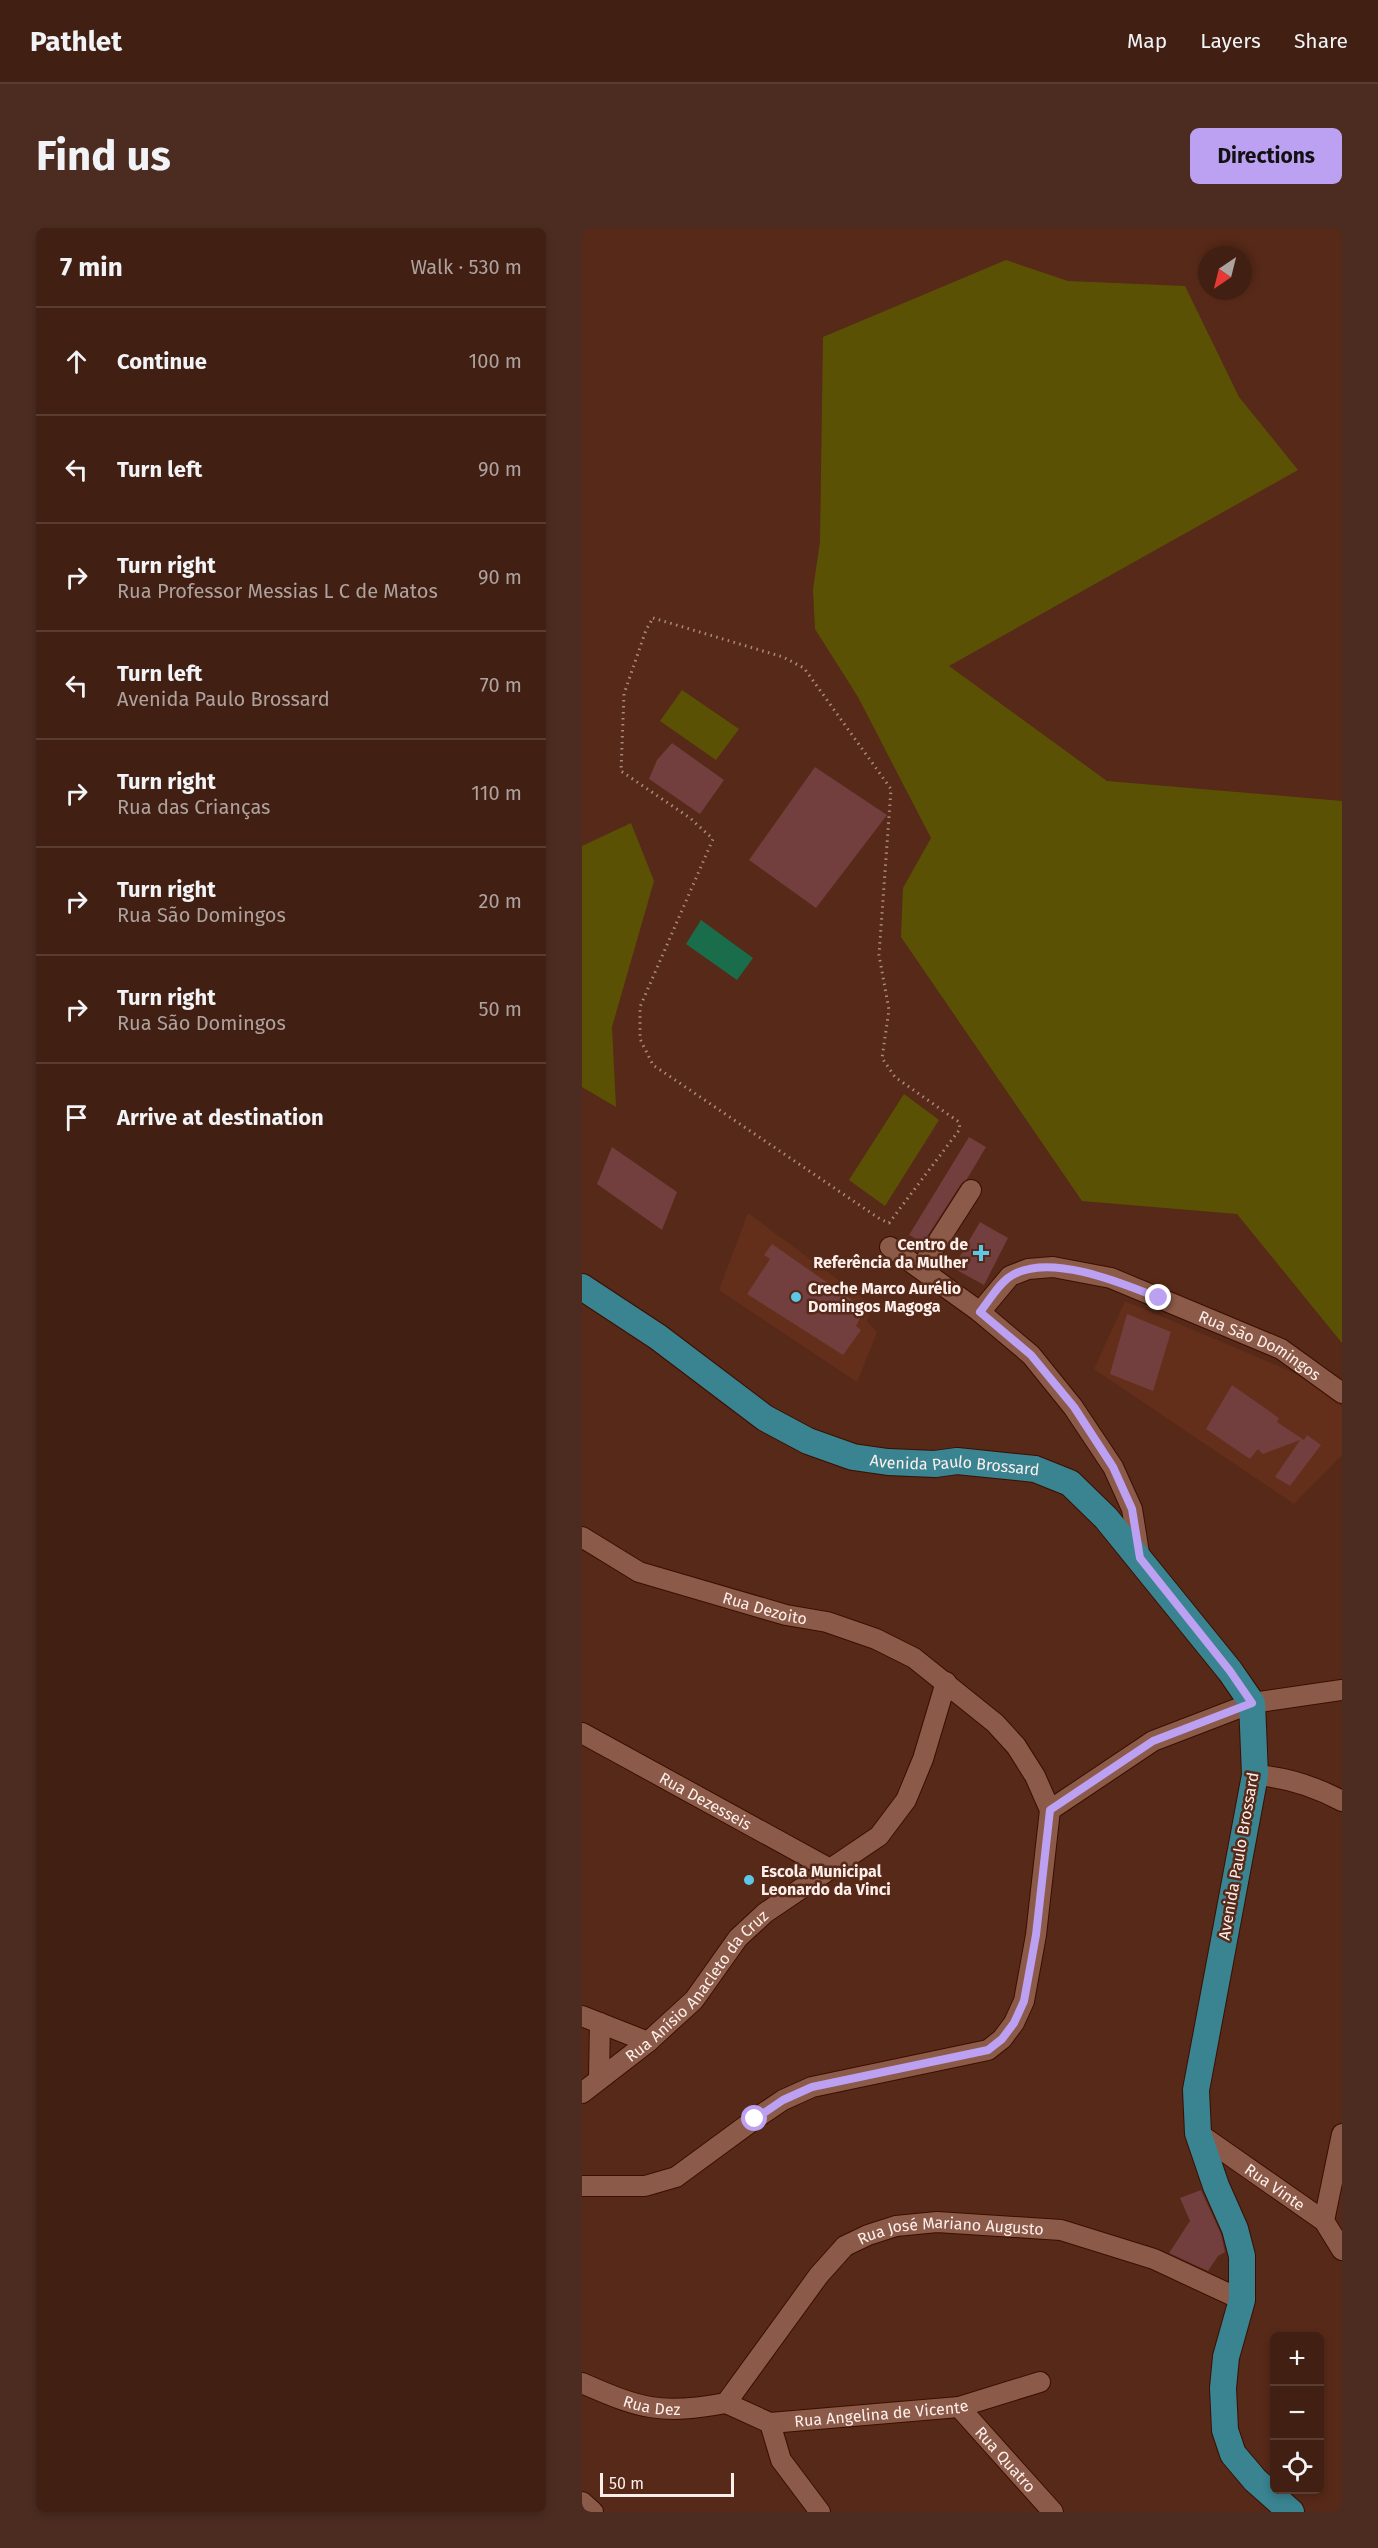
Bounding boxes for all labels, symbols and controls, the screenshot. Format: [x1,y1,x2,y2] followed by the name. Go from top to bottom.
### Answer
[30,25,122,58] text: Pathlet
[1127,28,1167,54] text: Map
[1200,28,1261,54] text: Layers
[1294,28,1348,54] text: Share
[1190,128,1342,184] button: Directions
[36,131,171,181] text: Find us
[1198,246,1252,300] north arrow
[60,252,123,283] text: 7 min
[410,255,522,279] text: Walk · 530 m
[60,345,93,378] icon: ahead
[117,348,207,375] text: Continue
[469,349,522,373] text: 100 m
[60,453,93,486] icon: left
[117,456,202,483] text: Turn left
[478,457,522,481] text: 90 m
[117,552,216,579] text: Turn right
[60,561,93,594] icon: right
[478,565,522,589] text: 90 m
[117,579,438,603] text: Rua Professor Messias L C de Matos
[117,660,202,687] text: Turn left
[60,669,93,702] icon: left
[480,673,522,697] text: 70 m
[117,687,330,711] text: Avenida Paulo Brossard
[117,768,216,795] text: Turn right
[60,777,93,810] icon: right
[471,781,522,805] text: 110 m
[117,795,270,819] text: Rua das Crianças
[117,876,216,903] text: Turn right
[60,885,93,918] icon: right
[479,889,522,913] text: 20 m
[117,903,286,927] text: Rua São Domingos
[117,984,216,1011] text: Turn right
[60,993,93,1026] icon: right
[478,997,522,1021] text: 50 m
[117,1011,286,1035] text: Rua São Domingos
[60,1101,93,1134] icon: arrive
[117,1104,324,1131] text: Arrive at destination
[813,1235,969,1272] place label: Centro de Referência da Mulher
[972,1244,990,1262] marker: Centro de Referência da Mulher
[808,1279,961,1316] place label: Creche Marco Aurélio Domingos Magoga
[1145,1284,1171,1310] route end
[789,1290,803,1304] marker: Creche Marco Aurélio Domingos Magoga
[1196,1307,1324,1385] street label: Rua São Domingos
[869,1451,1040,1479] street label: Avenida Paulo Brossard
[720,1588,808,1628] street label: Rua Dezoito
[656,1768,755,1834] street label: Rua Dezesseis
[1214,1771,1263,1941] street label: Avenida Paulo Brossard
[761,1862,891,1899] place label: Escola Municipal Leonardo da Vinci
[742,1873,756,1887] marker: Escola Municipal Leonardo da Vinci
[622,1906,772,2066] street label: Rua Anísio Anacleto da Cruz
[741,2105,767,2131] route start
[1241,2160,1309,2215] street label: Rua Vinte
[854,2213,1044,2249] street label: Rua José Mariano Augusto
[1270,2332,1324,2494] map controls
[1270,2332,1324,2386] button: +
[1270,2386,1324,2440] button: −
[621,2392,681,2419] street label: Rua Dez
[794,2396,971,2431] street label: Rua Angelina de Vicente
[971,2423,1040,2496] street label: Rua Quatro
[1270,2440,1324,2494] button: locate
[600,2470,734,2498] scale bar
[609,2474,644,2493] text: 50 m

